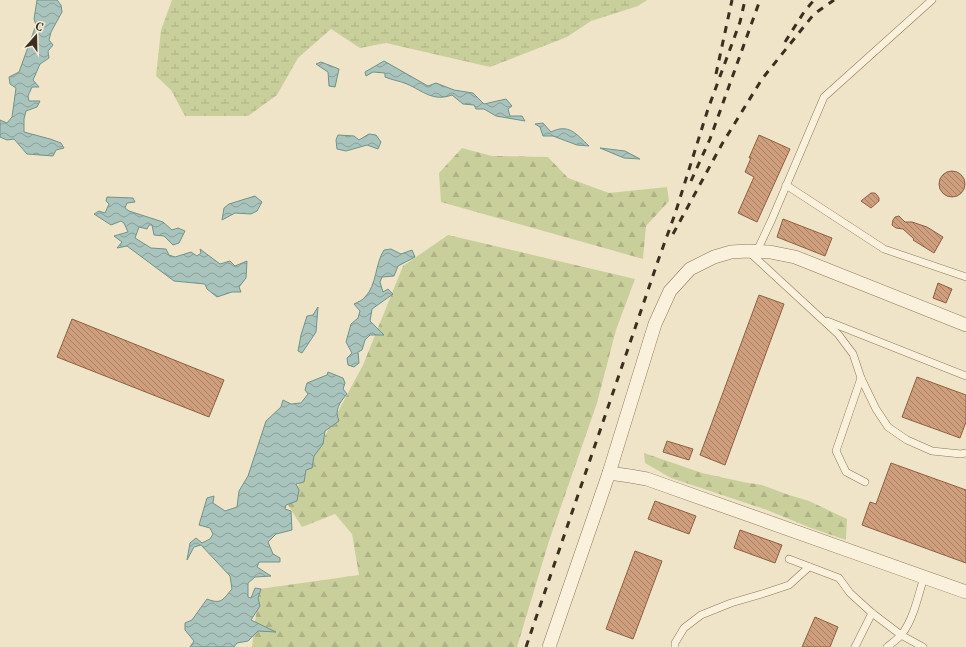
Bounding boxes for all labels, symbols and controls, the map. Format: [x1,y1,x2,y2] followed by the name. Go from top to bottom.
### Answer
[16,16,56,56] north arrow
[34,19,45,34] text: С

